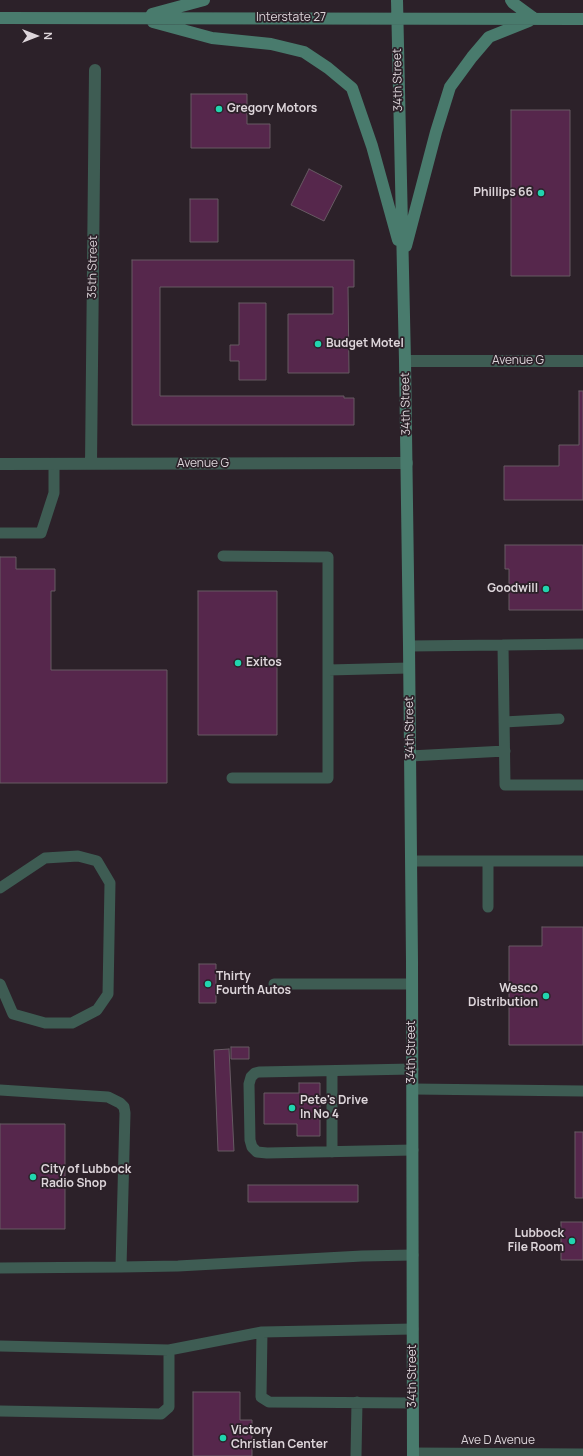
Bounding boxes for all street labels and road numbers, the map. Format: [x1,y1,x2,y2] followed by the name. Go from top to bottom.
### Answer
[256,11,326,25] street label: Interstate 27
[390,48,406,112] street label: 34th Street
[85,235,101,299] street label: 35th Street
[492,354,544,368] street label: Avenue G
[398,372,414,436] street label: 34th Street
[177,457,229,471] street label: Avenue G
[402,696,418,760] street label: 34th Street
[405,1020,419,1084] street label: 34th Street
[406,1344,420,1408] street label: 34th Street
[461,1434,535,1448] street label: Ave D Avenue

